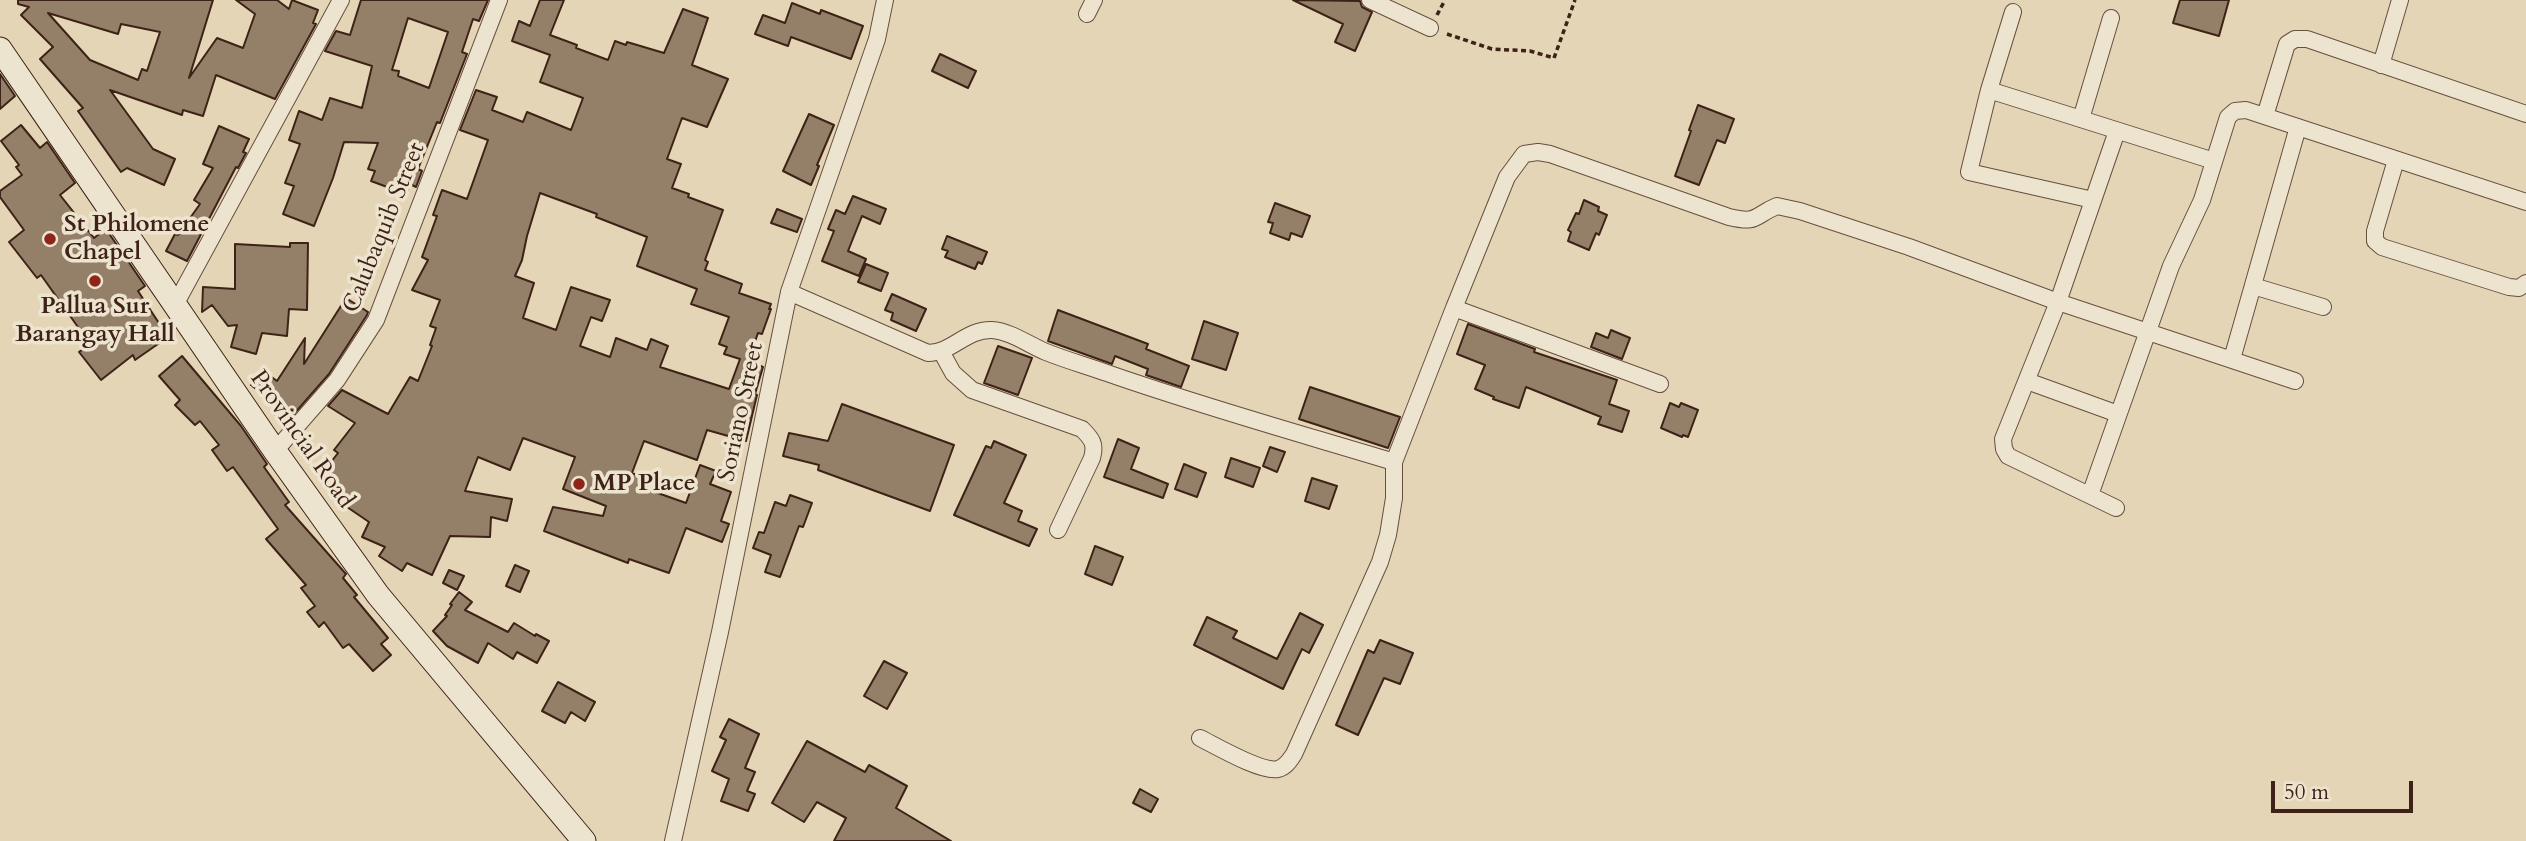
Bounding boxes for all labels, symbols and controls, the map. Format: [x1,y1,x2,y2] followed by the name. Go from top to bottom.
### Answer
[338,139,432,317] street label: Calubaquib Street
[64,211,209,267] place label: St Philomene Chapel
[42,231,58,247] marker: St Philomene Chapel
[87,273,103,289] marker: Pallua Sur Barangay Hall
[15,293,175,349] place label: Pallua Sur Barangay Hall
[713,340,771,484] street label: Soriano Street
[243,365,359,515] street label: Provincial Road
[593,470,696,498] place label: MP Place
[571,476,587,492] marker: MP Place
[2274,768,2416,812] scale bar
[2284,778,2329,807] text: 50 m

